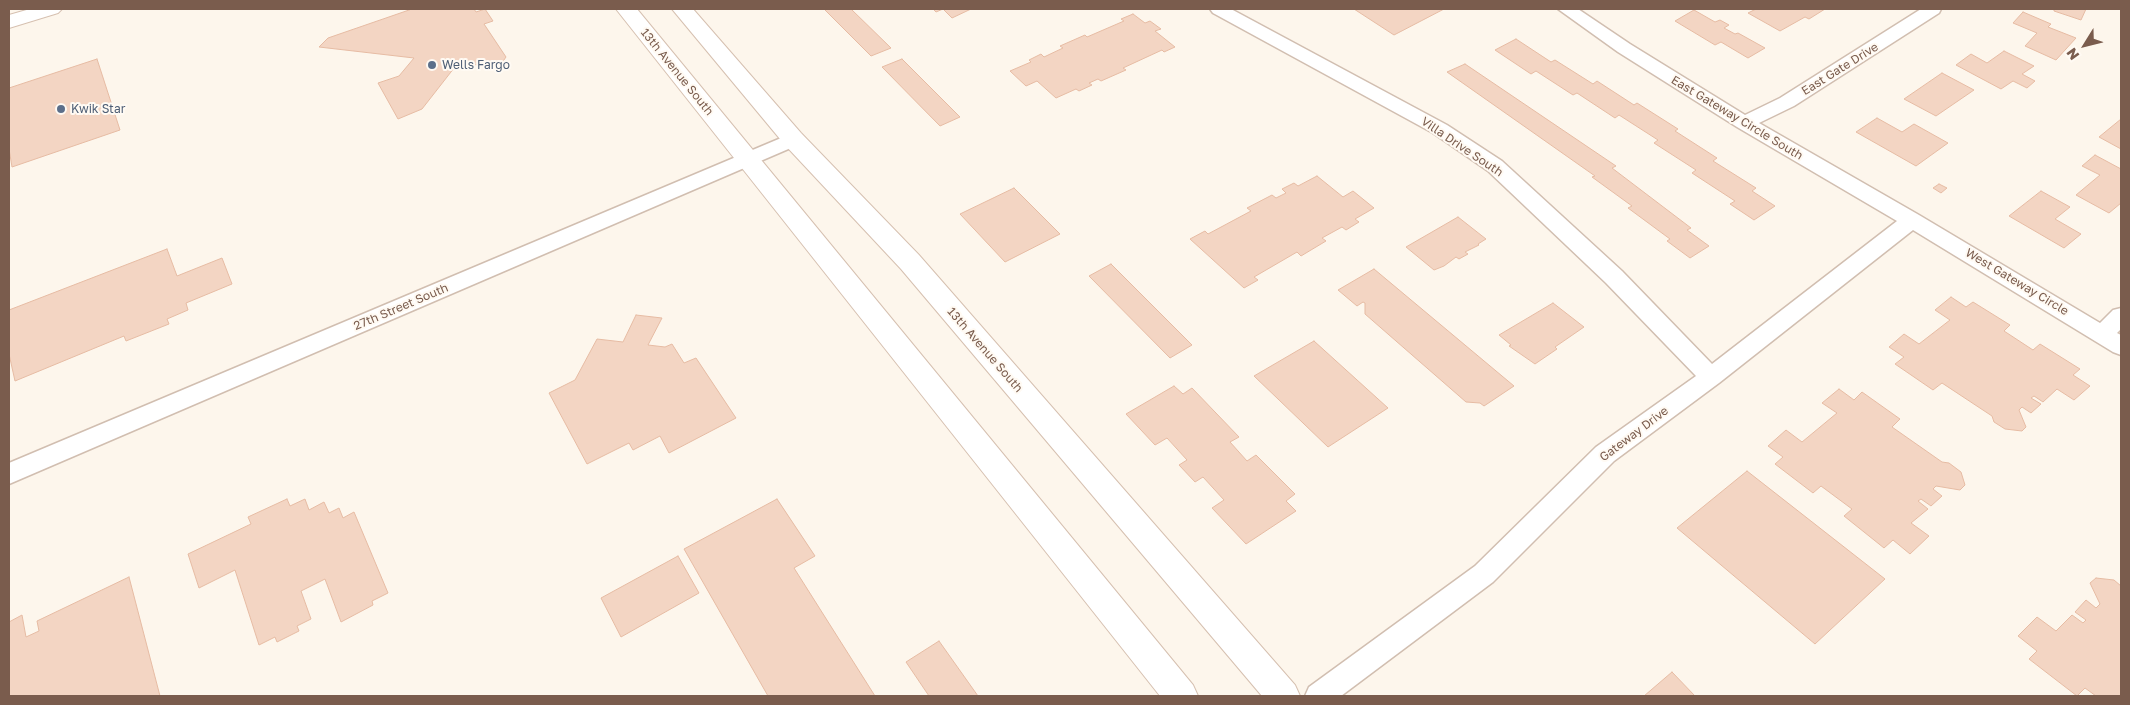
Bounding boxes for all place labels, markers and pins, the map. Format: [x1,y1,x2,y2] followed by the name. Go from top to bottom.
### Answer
[442,58,510,72] place label: Wells Fargo
[426,59,438,71] marker: Wells Fargo
[71,102,125,116] place label: Kwik Star
[55,103,67,115] marker: Kwik Star

